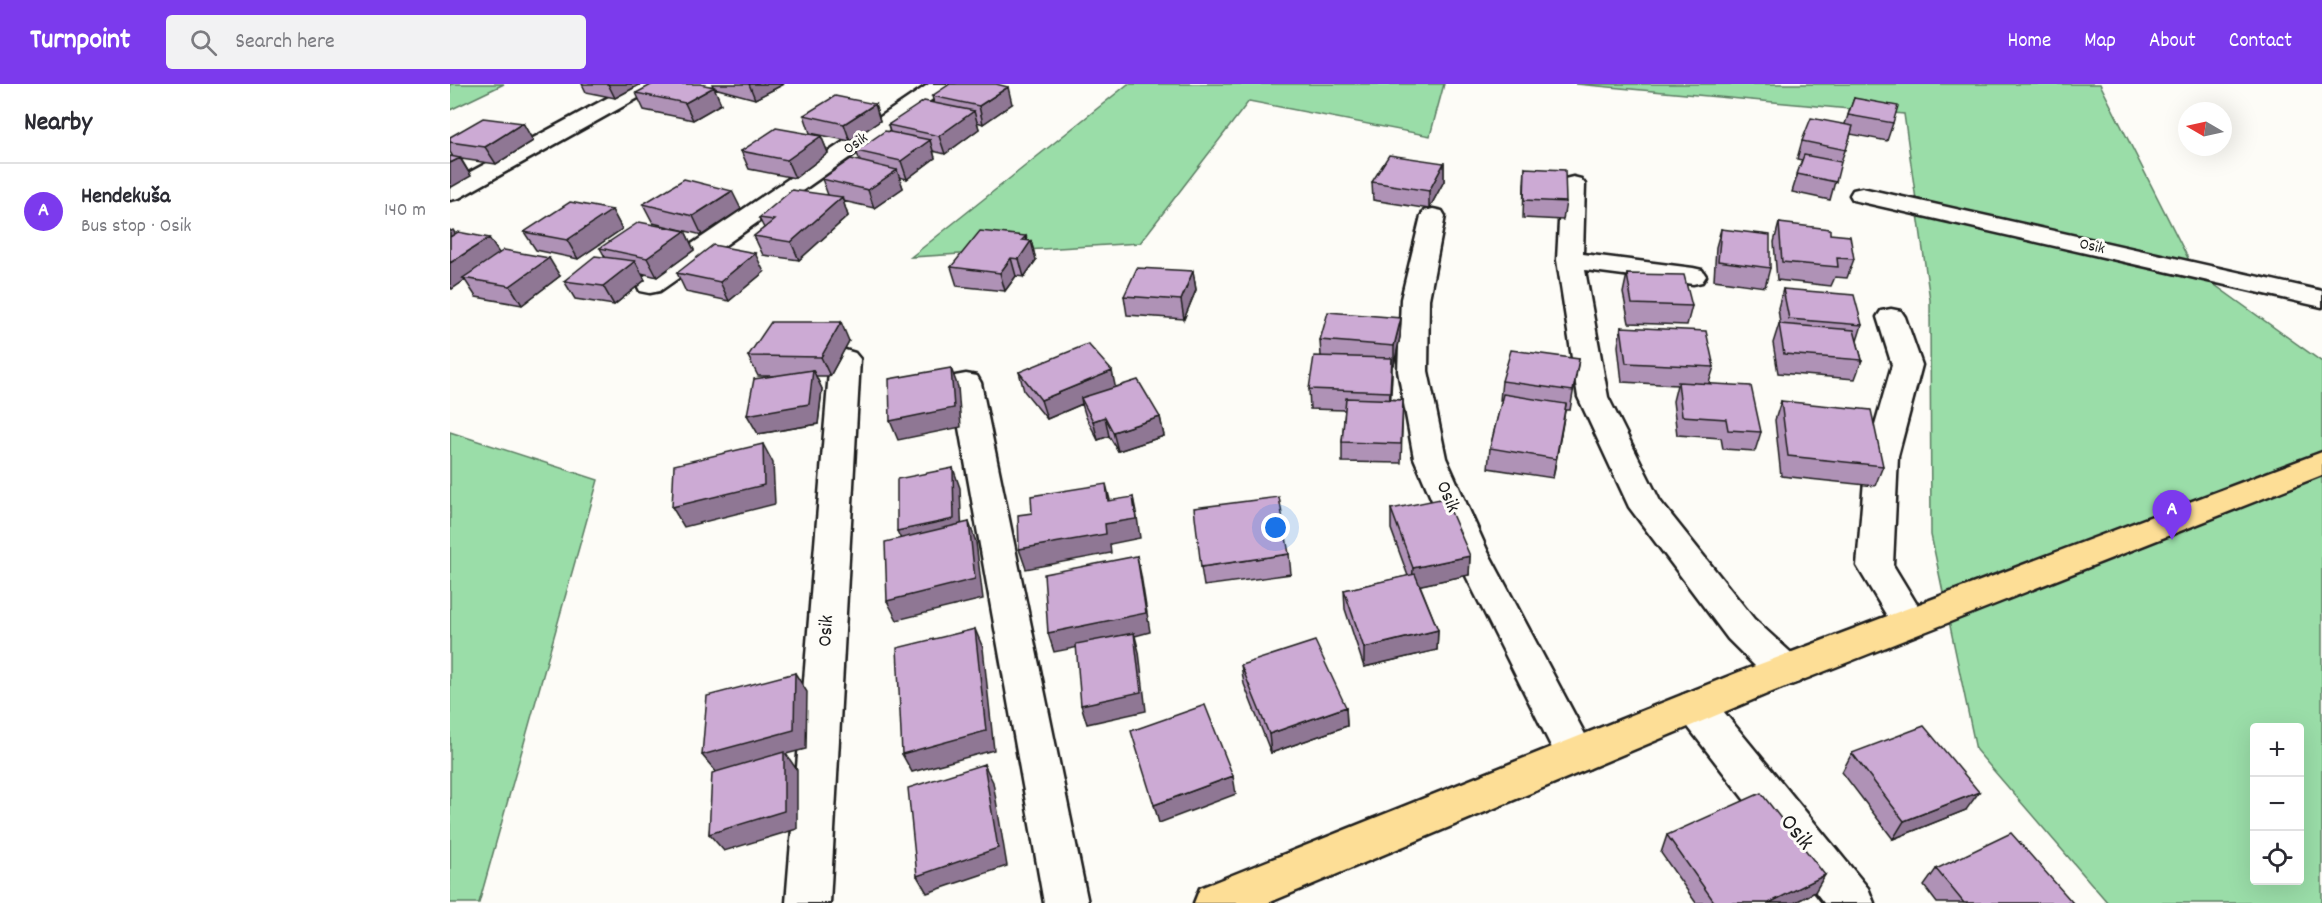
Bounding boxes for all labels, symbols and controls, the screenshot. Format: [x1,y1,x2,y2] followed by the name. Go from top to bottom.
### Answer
[166,15,586,69] search box
[30,22,130,62] text: Turnpoint
[187,26,220,59] icon: search
[235,27,335,58] text: Search here
[2007,27,2051,57] text: Home
[2084,27,2116,57] text: Map
[2149,27,2196,57] text: About
[2229,27,2292,57] text: Contact
[2178,102,2232,156] north arrow
[24,105,92,142] text: Nearby
[839,127,873,161] street label: Osik
[81,182,170,213] text: Hendekuša
[38,197,49,225] text: A
[384,197,426,225] text: 140 m
[81,213,192,241] text: Bus stop · Osik
[2077,233,2107,261] street label: Osik
[1428,477,1466,517] street label: Osik
[2152,490,2192,540] pin: A
[1261,513,1290,542] your location
[812,614,842,648] street label: Osik
[2250,723,2304,885] map controls
[2250,723,2304,777] button: +
[2250,777,2304,831] button: −
[1771,807,1821,859] street label: Osik
[2250,831,2304,885] button: locate

